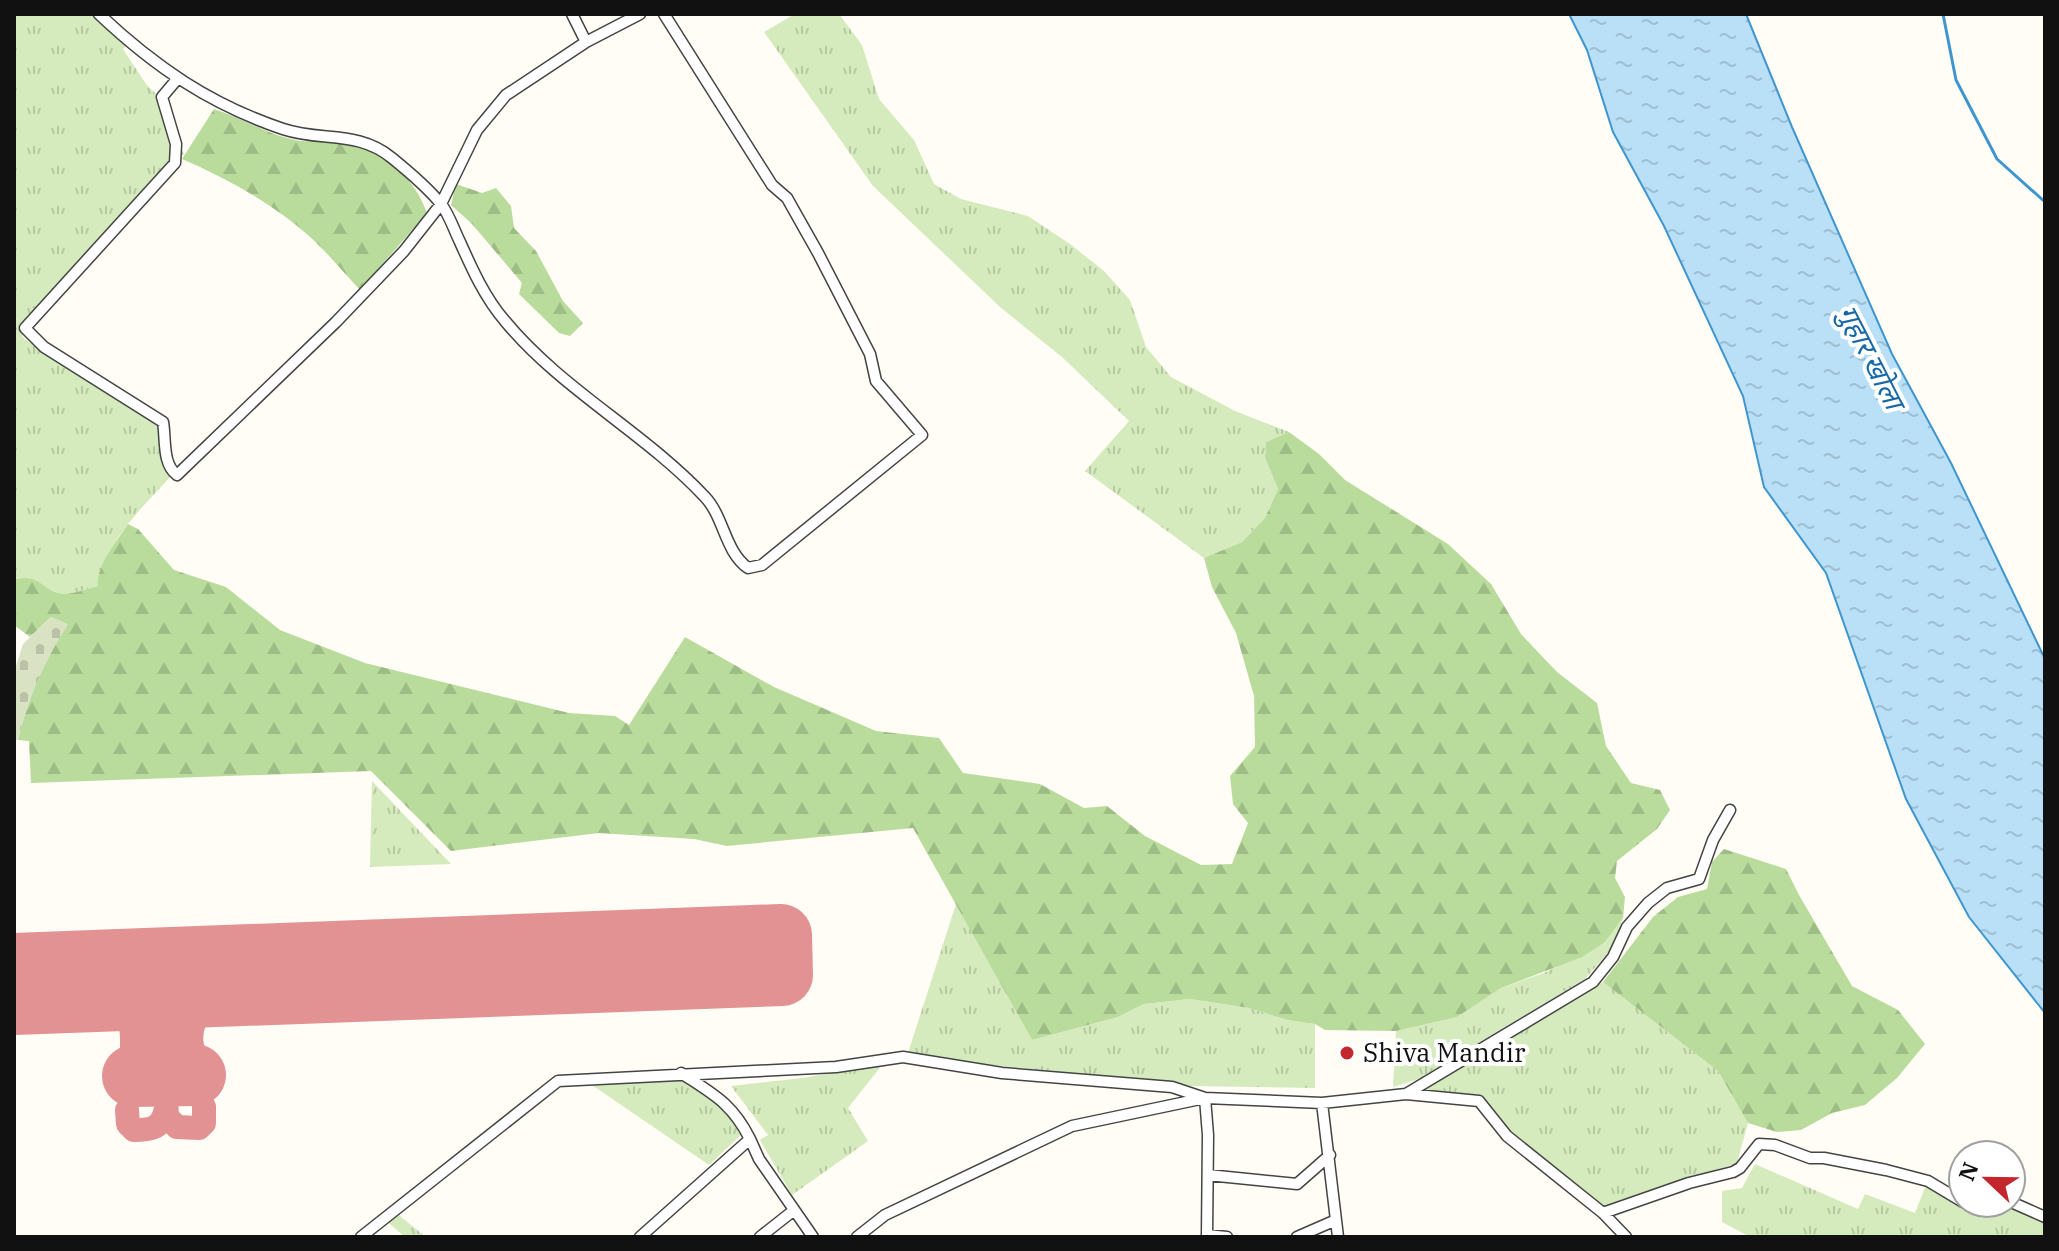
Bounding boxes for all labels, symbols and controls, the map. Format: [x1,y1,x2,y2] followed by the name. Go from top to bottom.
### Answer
[1830,299,1915,419] water label: गुहार खोला
[1363,1035,1526,1069] place label: Shiva Mandir
[1338,1044,1356,1062] marker: Shiva Mandir
[1947,1139,2027,1219] north arrow
[1951,1158,1985,1185] text: N

